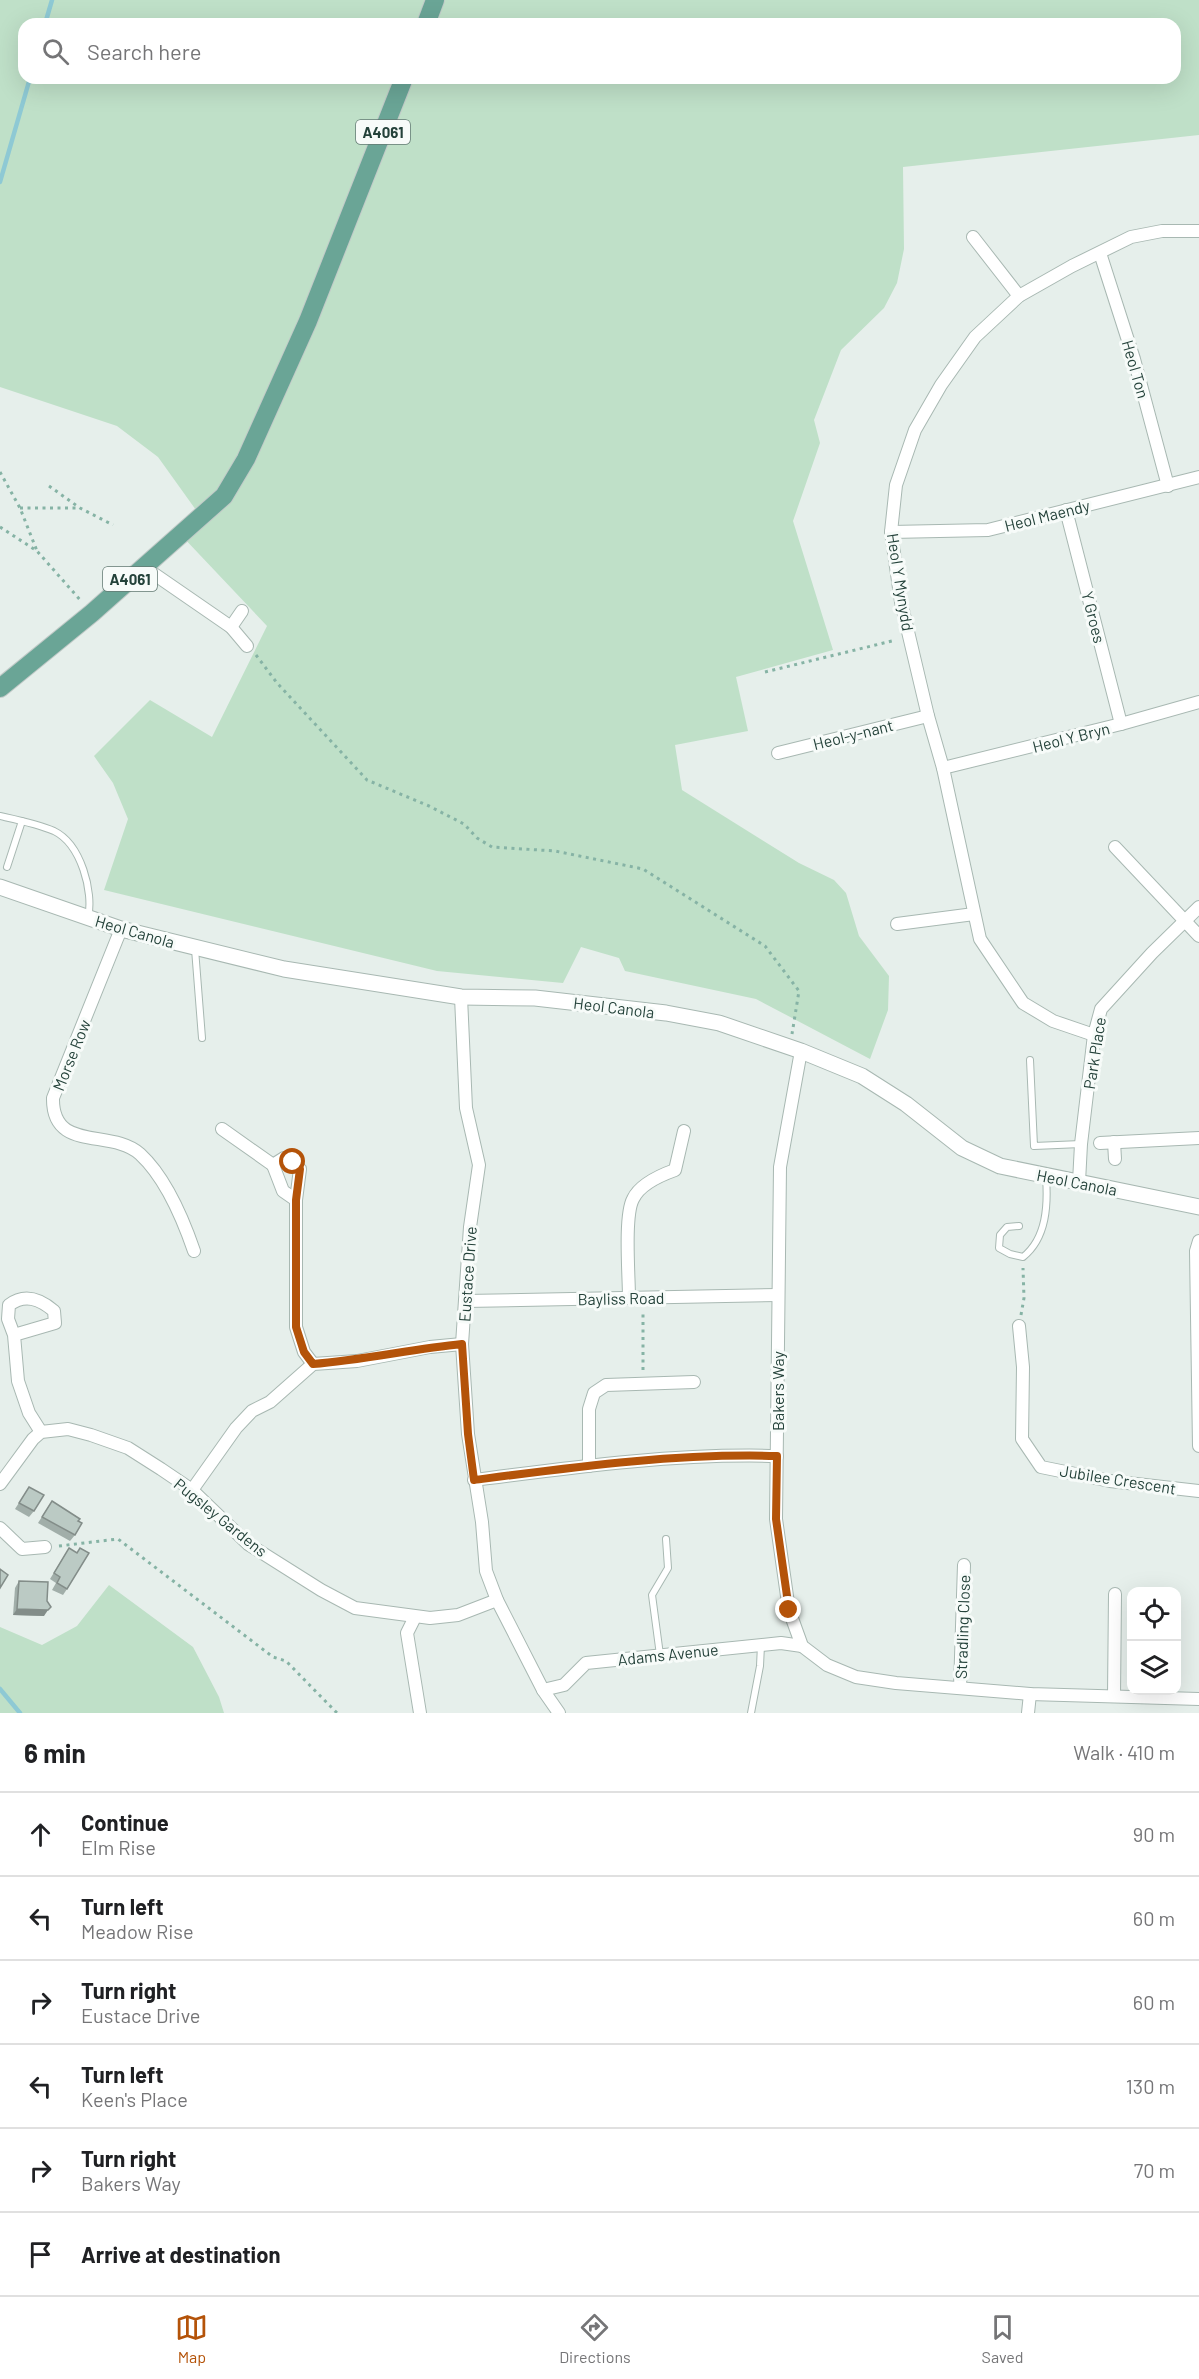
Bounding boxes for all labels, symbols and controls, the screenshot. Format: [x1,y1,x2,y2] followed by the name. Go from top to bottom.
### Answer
[18,18,1181,84] search box
[39,35,72,68] icon: search
[87,38,201,64] text: Search here
[356,120,410,144] road number: A4061
[1119,338,1153,400] street label: Heol Ton
[1002,495,1092,535] street label: Heol Maendy
[884,532,918,632] street label: Heol Y Mynydd
[103,567,157,591] road number: A4061
[1078,589,1110,645] street label: Y Groes
[811,715,895,753] street label: Heol-y-nant
[1030,718,1112,756] street label: Heol Y Bryn
[93,911,177,951] street label: Heol Canola
[572,993,656,1021] street label: Heol Canola
[48,1016,94,1093] street label: Morse Row
[1079,1016,1109,1090] street label: Park Place
[279,1148,305,1174] route start
[1035,1165,1119,1199] street label: Heol Canola
[454,1226,480,1322] street label: Eustace Drive
[577,1288,665,1308] street label: Bayliss Road
[768,1350,787,1431] street label: Bakers Way
[1059,1460,1177,1498] street label: Jubilee Crescent
[171,1474,271,1560] street label: Pugsley Gardens
[951,1575,973,1679] street label: Stradling Close
[1127,1587,1181,1695] map controls
[1127,1587,1181,1641] button: locate
[775,1596,801,1622] route end
[617,1639,719,1669] street label: Adams Avenue
[1127,1641,1181,1695] button: layers
[24,1737,86,1768] text: 6 min
[1073,1740,1175,1764] text: Walk · 410 m
[81,1809,169,1835] text: Continue
[24,1818,57,1851] icon: ahead
[1133,1822,1175,1846] text: 90 m
[81,1835,156,1859] text: Elm Rise
[81,1893,164,1919] text: Turn left
[24,1902,57,1935] icon: left
[1133,1906,1175,1930] text: 60 m
[81,1919,194,1943] text: Meadow Rise
[81,1977,176,2003] text: Turn right
[24,1986,57,2019] icon: right
[1133,1990,1175,2014] text: 60 m
[81,2003,200,2027] text: Eustace Drive
[81,2061,164,2087] text: Turn left
[24,2070,57,2103] icon: left
[1126,2074,1175,2098] text: 130 m
[81,2087,188,2111] text: Keen's Place
[81,2145,176,2171] text: Turn right
[24,2154,57,2187] icon: right
[1134,2158,1175,2182] text: 70 m
[81,2171,181,2195] text: Bakers Way
[24,2238,57,2271] icon: arrive
[81,2241,280,2267] text: Arrive at destination
[175,2311,208,2366] tab: Map
[559,2311,631,2366] tab: Directions
[982,2311,1024,2366] tab: Saved

